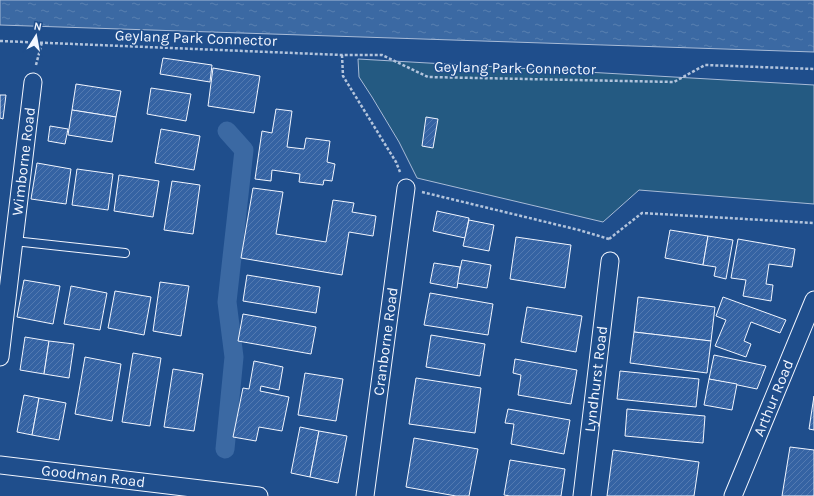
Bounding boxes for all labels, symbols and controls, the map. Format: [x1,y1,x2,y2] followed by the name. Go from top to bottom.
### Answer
[16,16,56,56] north arrow
[33,20,43,34] text: N
[115,26,278,50] street label: Geylang Park Connector
[434,58,597,78] street label: Geylang Park Connector
[8,106,39,217] street label: Wimborne Road
[369,286,402,397] street label: Cranborne Road
[581,325,611,433] street label: Lyndhurst Road
[750,357,797,439] street label: Arthur Road
[40,461,146,491] street label: Goodman Road

